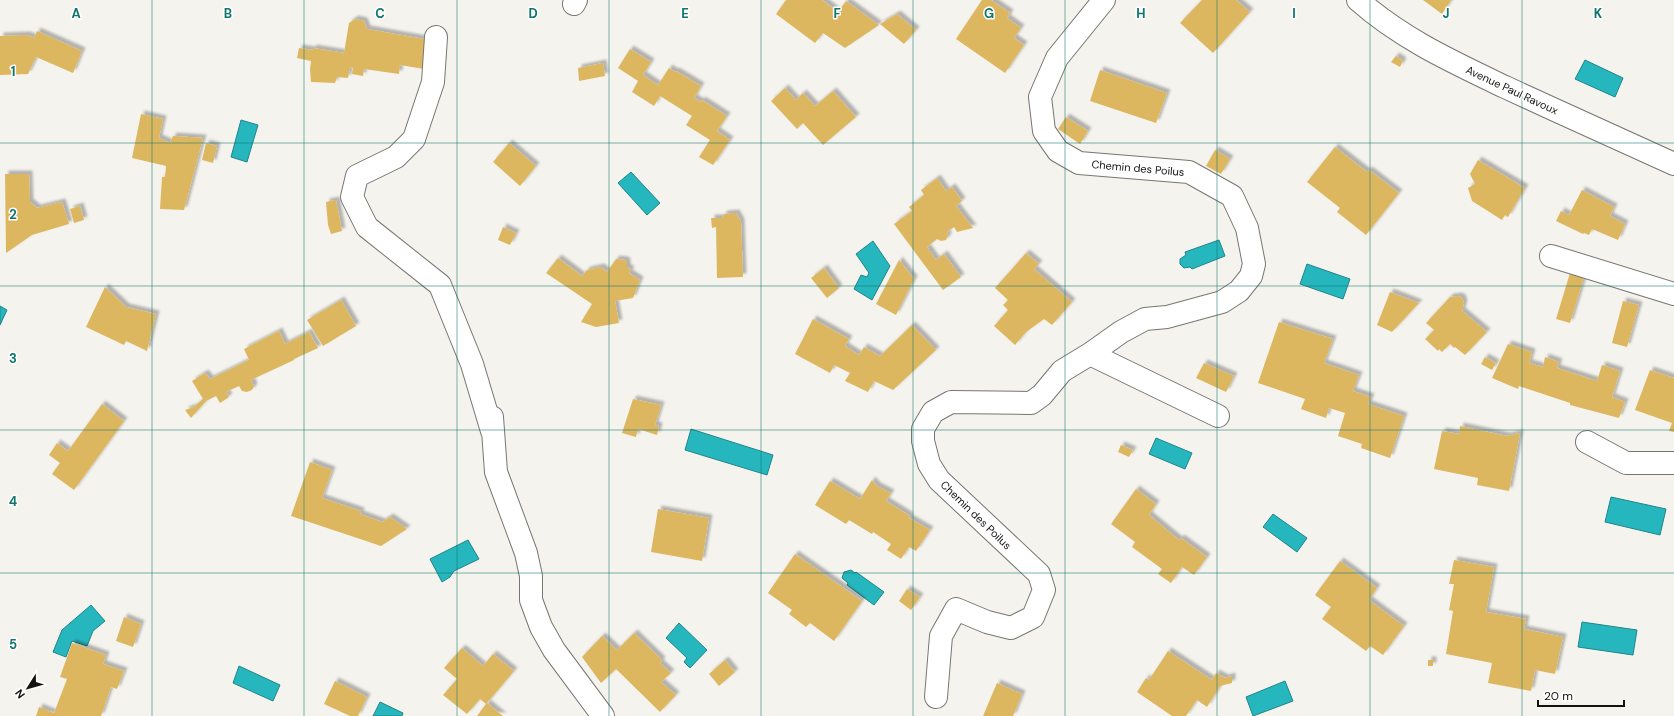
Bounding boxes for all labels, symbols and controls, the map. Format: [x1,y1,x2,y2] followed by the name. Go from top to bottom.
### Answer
[71,5,81,22] text: A
[224,5,232,22] text: B
[375,5,385,22] text: C
[528,5,538,22] text: D
[681,5,689,22] text: E
[833,5,841,22] text: F
[984,5,994,22] text: G
[1136,5,1146,22] text: H
[1292,5,1296,22] text: I
[1442,5,1450,22] text: J
[1594,5,1603,22] text: K
[11,63,15,80] text: 1
[1464,63,1561,118] street label: Avenue Paul Ravoux
[1091,157,1185,179] street label: Chemin des Poilus
[9,206,17,223] text: 2
[9,350,17,367] text: 3
[938,478,1014,552] street label: Chemin des Poilus
[9,493,17,510] text: 4
[9,636,17,653] text: 5
[8,668,48,708] north arrow
[1538,682,1624,708] scale bar
[12,687,28,701] text: N
[1544,688,1573,704] text: 20 m

